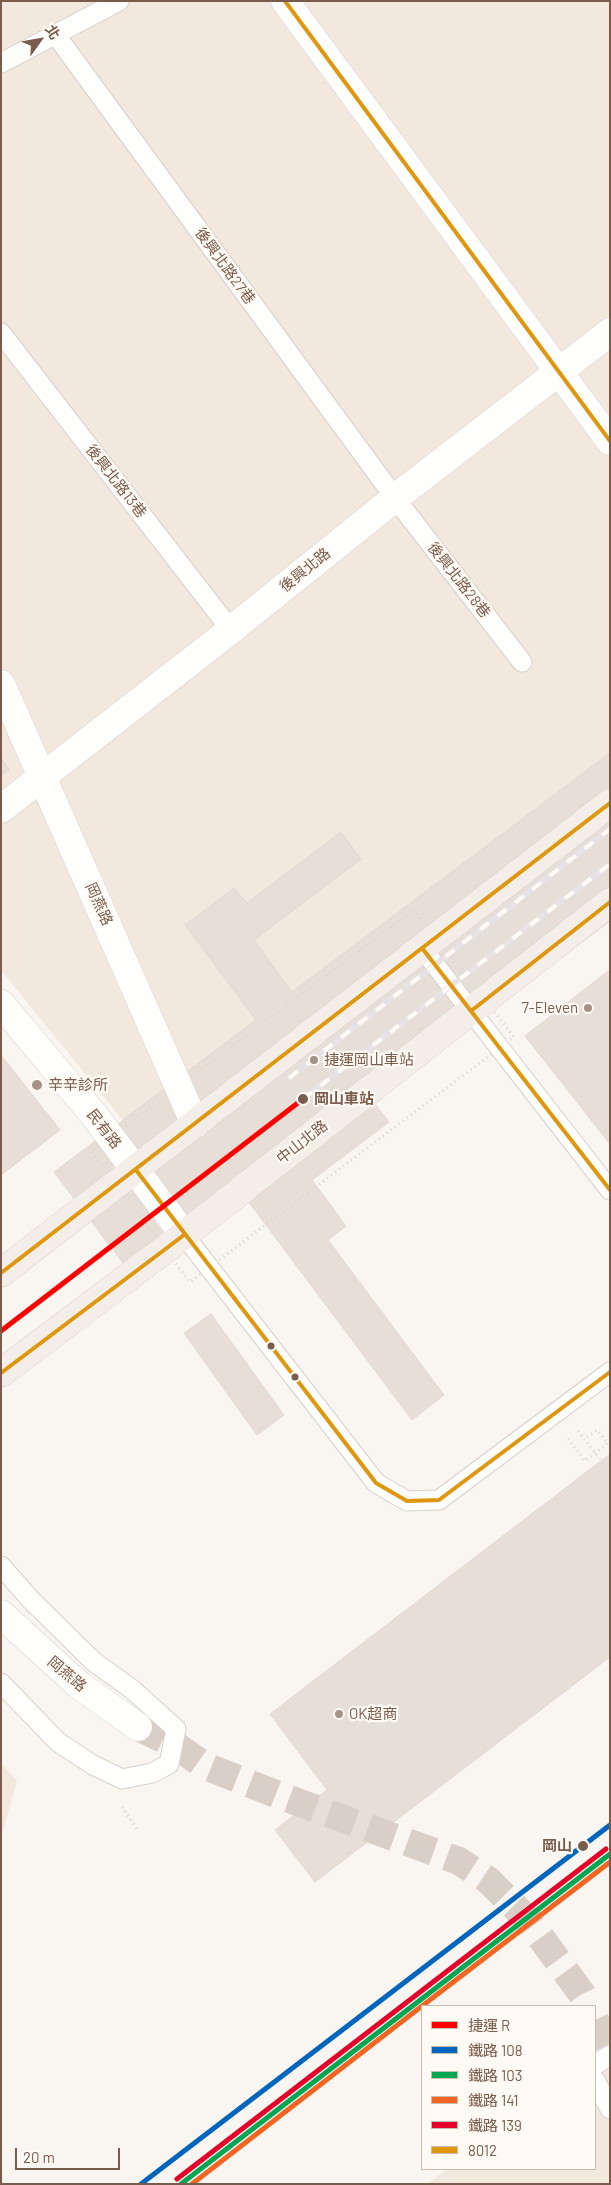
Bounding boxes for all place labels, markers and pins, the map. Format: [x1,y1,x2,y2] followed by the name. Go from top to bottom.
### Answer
[522,999,578,1017] place label: 7-Eleven
[582,1002,594,1014] marker: 7-Eleven
[324,1051,414,1069] place label: 捷運岡山車站
[308,1054,320,1066] marker: 捷運岡山車站
[48,1076,108,1094] place label: 辛辛診所
[30,1078,44,1092] marker: 辛辛診所
[314,1090,374,1108] place label: 岡山車站
[296,1092,310,1106] marker: 岡山車站
[266,1341,276,1351] unlabelled marker
[290,1372,300,1382] unlabelled marker
[349,1705,397,1723] place label: OK超商
[333,1708,345,1720] marker: OK超商
[542,1837,572,1855] place label: 岡山
[576,1839,590,1853] marker: 岡山

